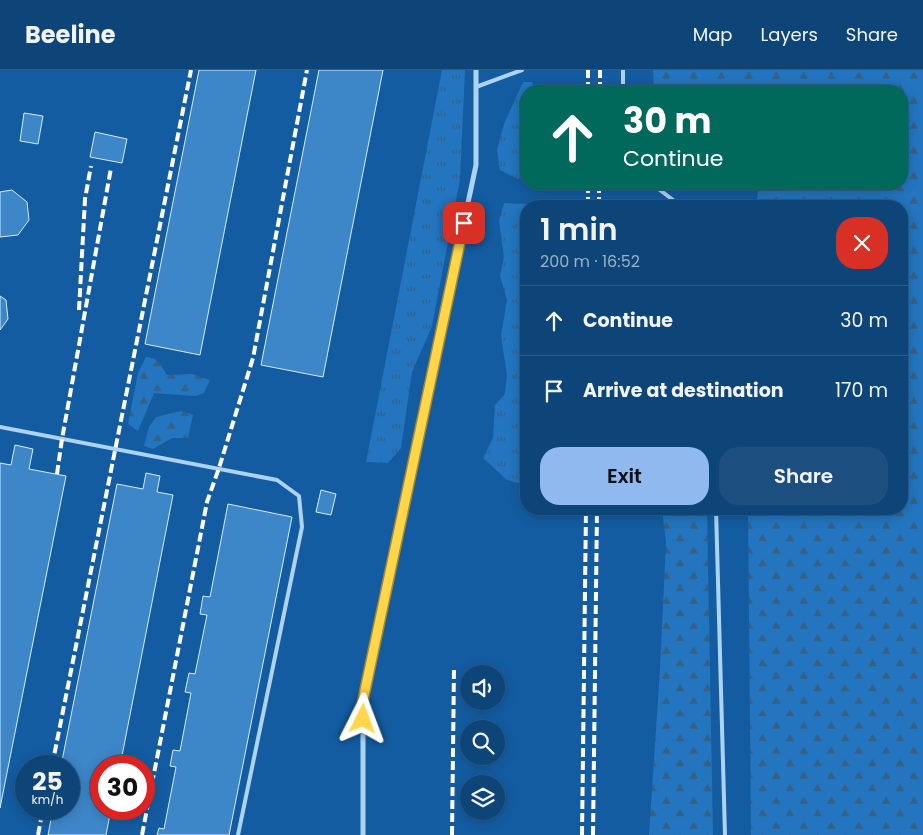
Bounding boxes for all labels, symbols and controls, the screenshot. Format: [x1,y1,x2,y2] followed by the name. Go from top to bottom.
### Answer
[25,18,116,51] text: Beeline
[693,22,733,47] text: Map
[761,22,818,47] text: Layers
[846,22,898,47] text: Share
[623,96,711,145] text: 30 m
[540,105,605,170] icon: ahead
[623,143,723,174] text: Continue
[443,202,485,244] pin
[540,208,618,251] text: 1 min
[450,209,478,237] icon: arrive
[836,217,888,269] button: close
[540,250,640,273] text: 200 m · 16:52
[540,307,568,335] icon: ahead
[583,307,673,334] text: Continue
[840,307,888,334] text: 30 m
[540,377,568,405] icon: arrive
[583,377,784,404] text: Arrive at destination
[835,377,888,404] text: 170 m
[540,447,709,505] button: Exit
[719,447,888,505] button: Share
[460,665,505,820] map controls
[460,665,505,710] button: sound
[336,692,388,744] position arrow
[460,720,505,765] button: search
[90,755,155,820] speed limit sign: 30
[32,764,63,799] text: 25
[460,775,505,820] button: layers
[32,791,63,808] text: km/h

